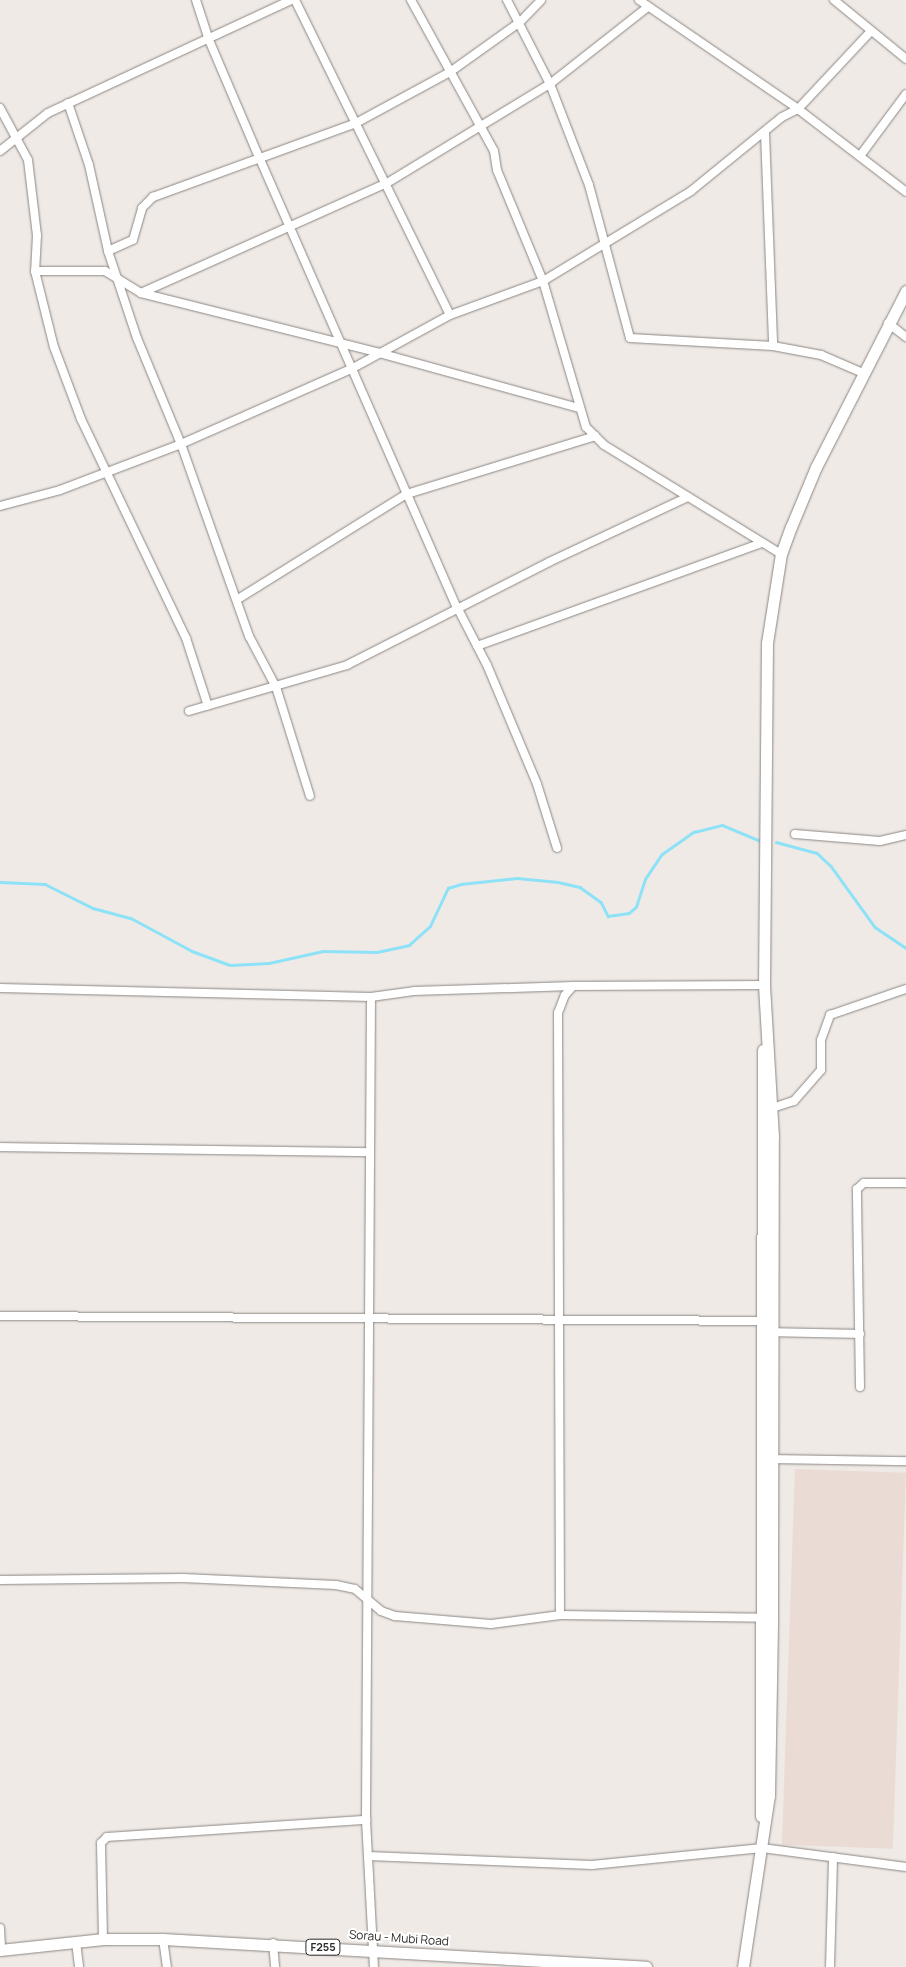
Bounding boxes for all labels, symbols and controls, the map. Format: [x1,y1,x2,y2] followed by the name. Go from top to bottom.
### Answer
[349,1927,449,1949] street label: Sorau - Mubi Road
[304,1938,342,1955] road number: F255

